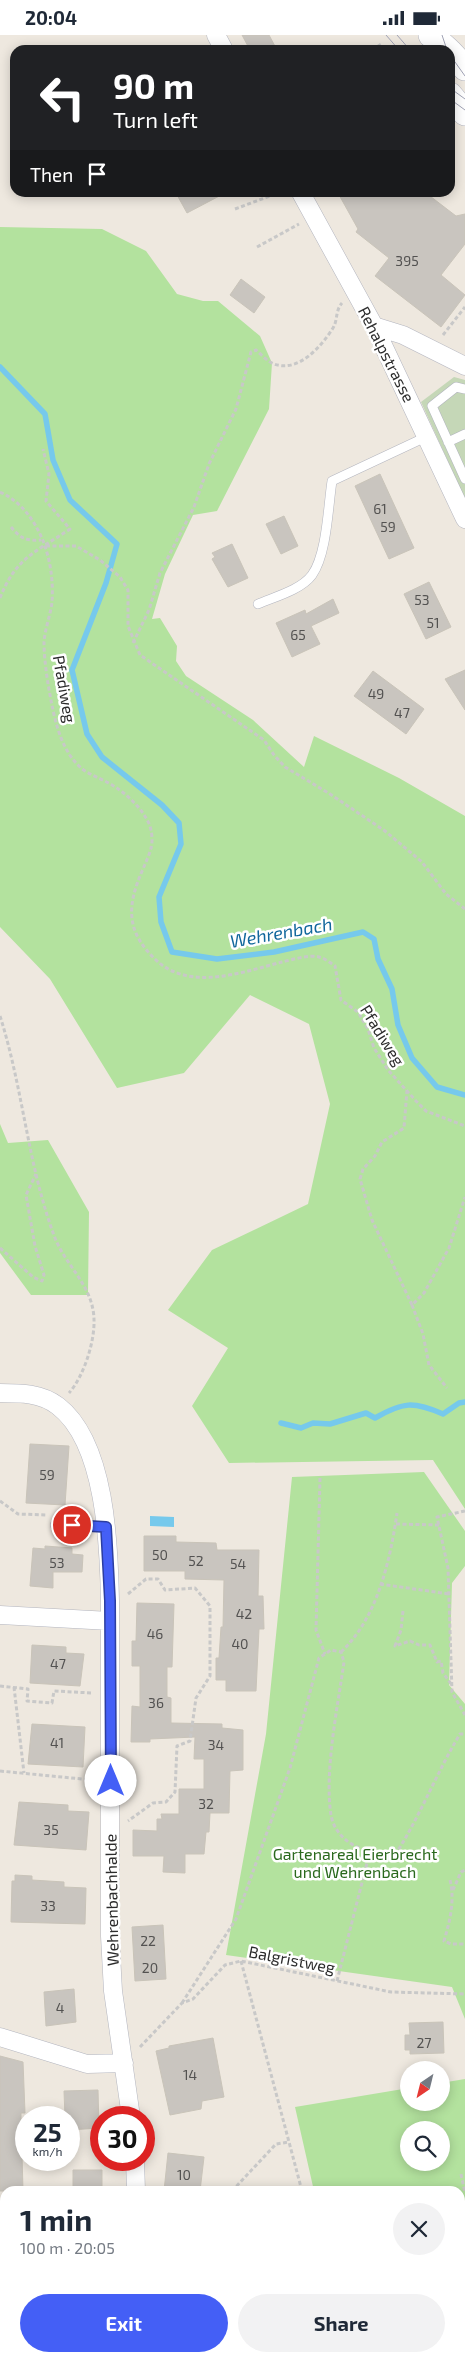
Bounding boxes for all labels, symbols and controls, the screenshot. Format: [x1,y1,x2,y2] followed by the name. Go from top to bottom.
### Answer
[25,6,77,29] text: 20:04
[113,64,194,106] text: 90 m
[30,65,95,130] icon: left
[113,106,198,132] text: Turn left
[83,160,111,188] icon: arrive
[30,163,73,186] text: Then
[395,252,419,269] house number: 395
[355,303,419,405] street label: Rehalpstrasse
[373,500,387,517] house number: 61
[380,518,396,535] house number: 59
[414,591,430,608] house number: 53
[426,614,440,631] house number: 51
[290,626,306,643] house number: 65
[50,654,80,724] street label: Pfadiweg
[368,685,384,702] house number: 49
[394,704,410,721] house number: 47
[228,912,334,952] water label: Wehrenbach
[357,1001,409,1069] street label: Pfadiweg
[39,1466,55,1483] house number: 59
[51,1504,93,1546] pin
[58,1511,86,1539] icon: arrive
[152,1546,168,1563] house number: 50
[188,1552,204,1569] house number: 52
[49,1554,65,1571] house number: 53
[230,1555,246,1572] house number: 54
[236,1605,252,1622] house number: 42
[147,1625,163,1642] house number: 46
[231,1635,249,1652] house number: 40
[50,1655,66,1672] house number: 47
[148,1694,164,1711] house number: 36
[50,1734,64,1751] house number: 41
[208,1736,224,1753] house number: 34
[84,1754,136,1806] position arrow
[198,1795,214,1812] house number: 32
[43,1821,59,1838] house number: 35
[100,1834,122,1966] street label: Wehrenbachhalde
[273,1844,437,1881] park label: Gartenareal Eierbrecht und Wehrenbach
[40,1897,56,1914] house number: 33
[140,1932,156,1949] house number: 22
[247,1941,337,1977] street label: Balgristweg
[142,1959,158,1976] house number: 20
[56,1999,64,2016] house number: 4
[416,2034,432,2051] house number: 27
[400,2061,450,2111] north arrow
[400,2061,450,2171] map controls
[183,2066,197,2083] house number: 14
[90,2106,155,2171] speed limit sign: 30
[33,2117,62,2147] text: 25
[400,2121,450,2171] button: search
[33,2144,62,2158] text: km/h
[177,2166,191,2183] house number: 10
[20,2201,92,2237] text: 1 min
[393,2203,445,2255] button: close
[20,2238,115,2257] text: 100 m · 20:05
[20,2294,228,2352] button: Exit
[238,2294,445,2352] button: Share

